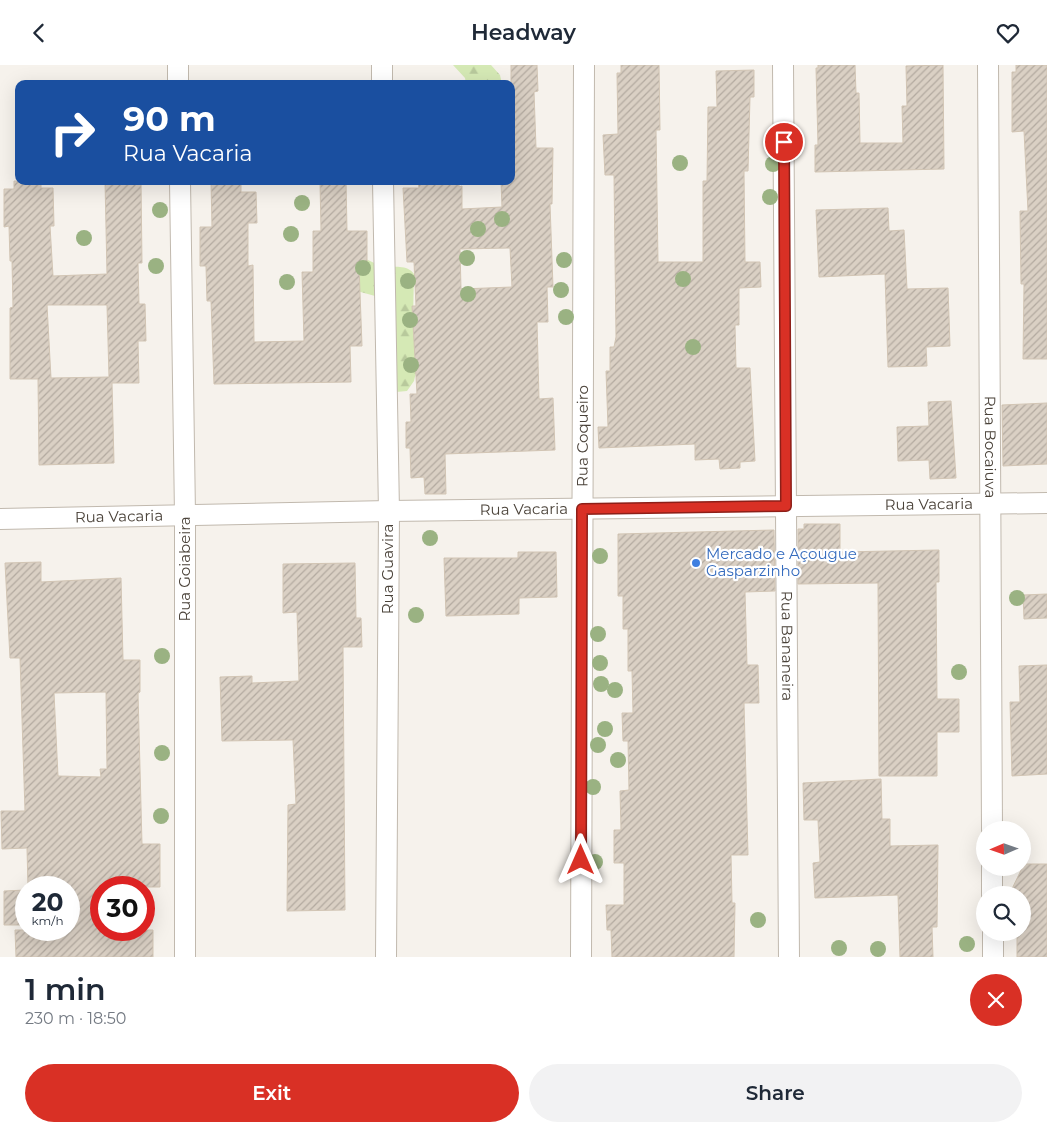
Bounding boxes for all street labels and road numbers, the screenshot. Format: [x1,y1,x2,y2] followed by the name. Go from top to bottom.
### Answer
[573,385,592,487] street label: Rua Coqueiro
[981,396,1000,498] street label: Rua Bocaiuva
[885,494,973,514] street label: Rua Vacaria
[480,499,568,519] street label: Rua Vacaria
[75,506,163,526] street label: Rua Vacaria
[175,516,194,622] street label: Rua Goiabeira
[378,524,397,614] street label: Rua Guavira
[778,591,797,701] street label: Rua Bananeira

